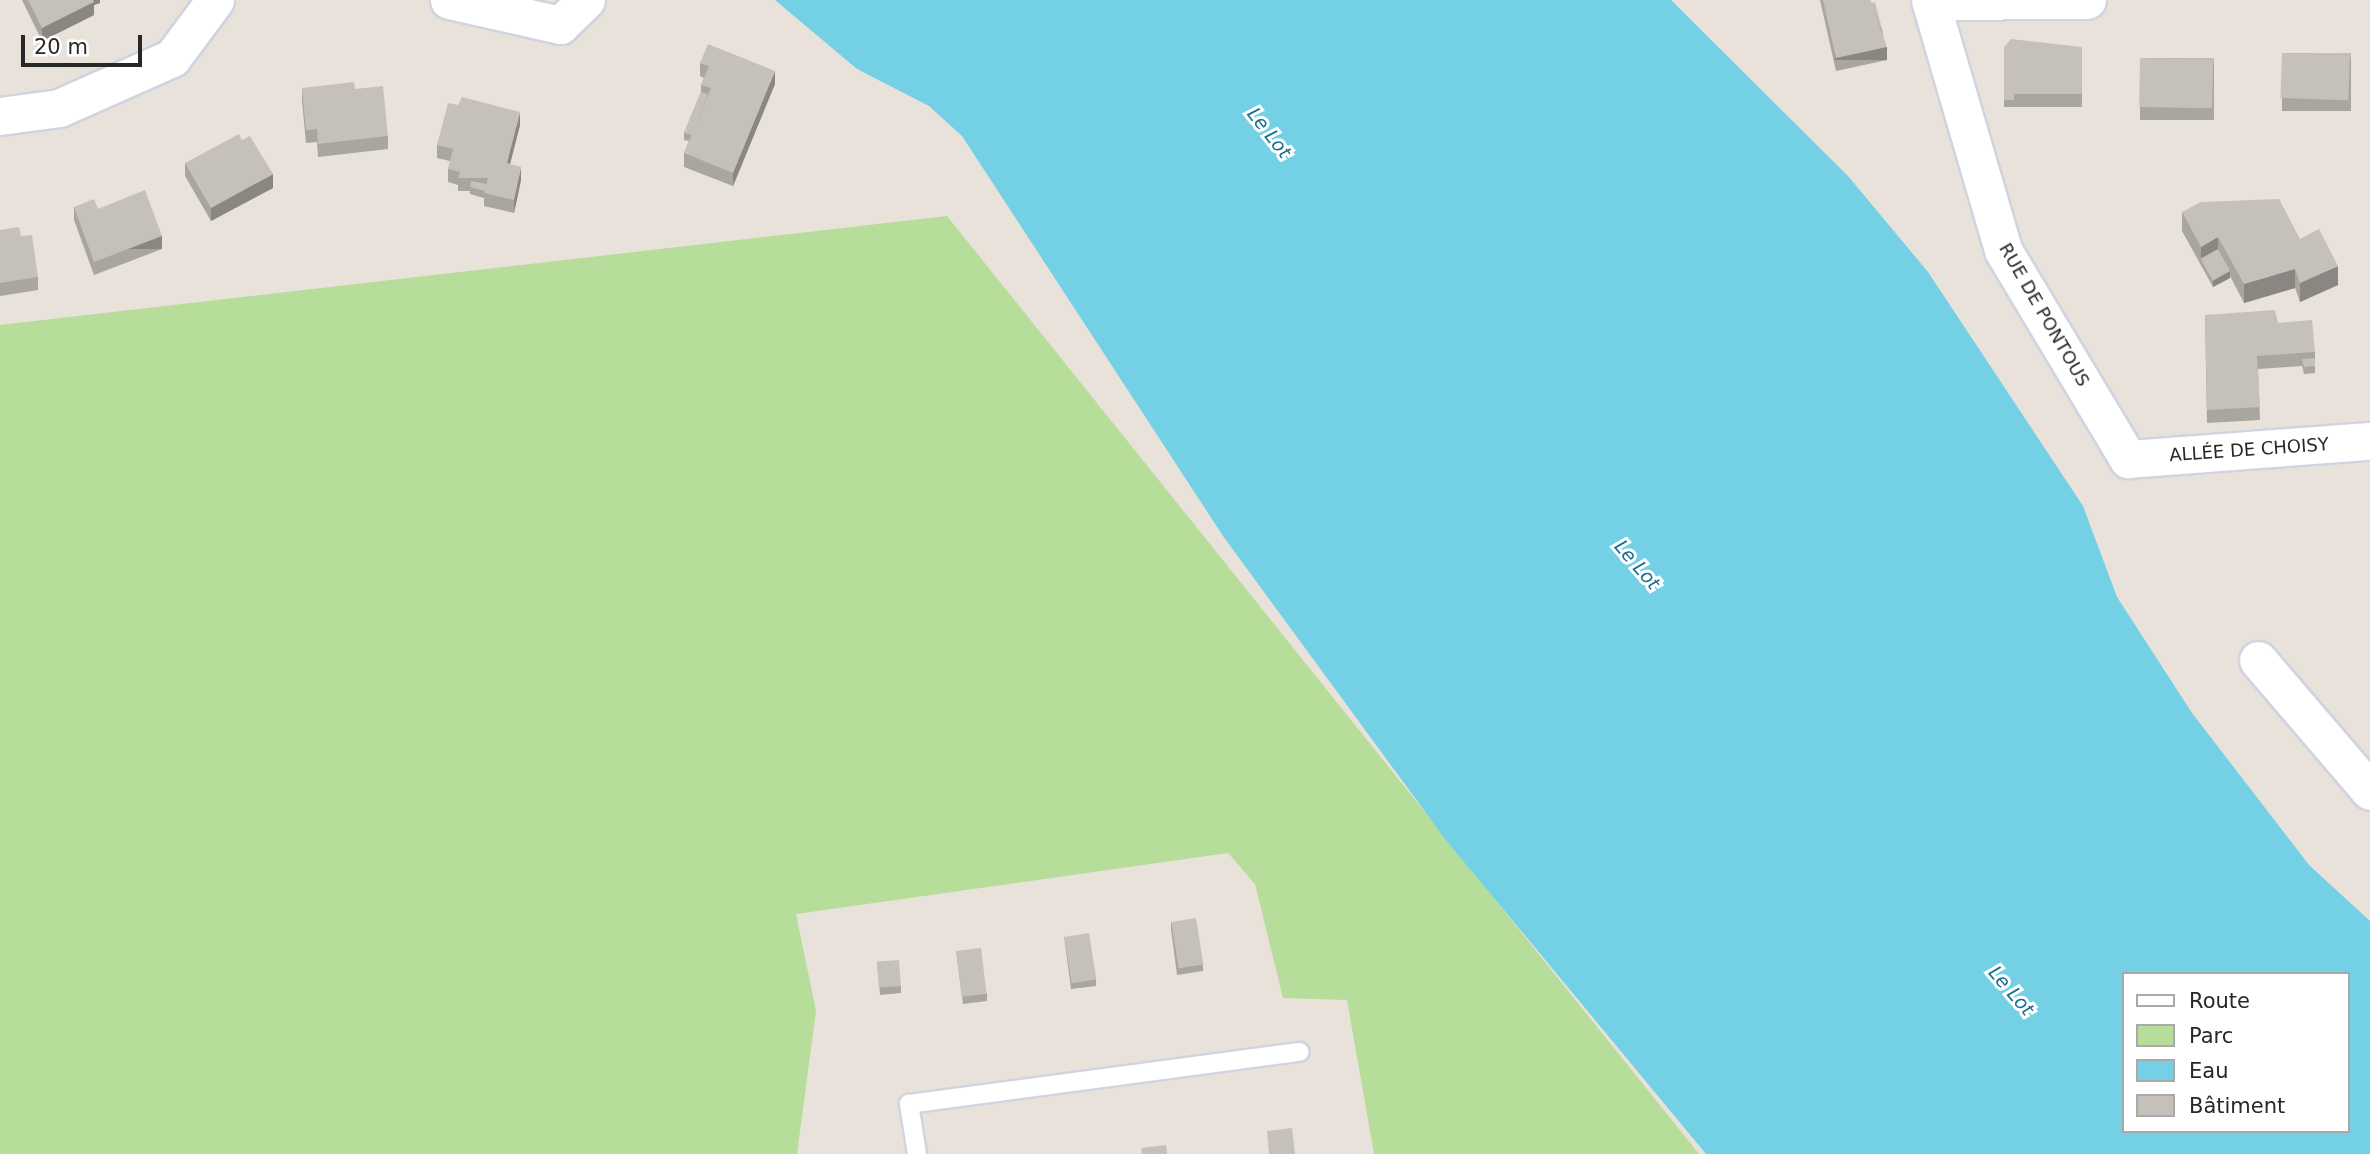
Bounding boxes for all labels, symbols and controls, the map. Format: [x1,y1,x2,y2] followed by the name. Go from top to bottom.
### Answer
[24,21,145,65] scale bar
[34,35,88,59] text: 20 m
[1242,103,1296,163] water label: Le Lot
[1994,239,2094,391] street label: RUE DE PONTOUS
[2169,434,2329,466] street label: ALLÉE DE CHOISY
[1609,536,1665,594] water label: Le Lot
[1983,962,2039,1020] water label: Le Lot
[2122,972,2349,1133] legend
[2189,989,2250,1013] text: Route
[2189,1024,2233,1048] text: Parc
[2189,1059,2228,1083] text: Eau
[2189,1094,2285,1118] text: Bâtiment

